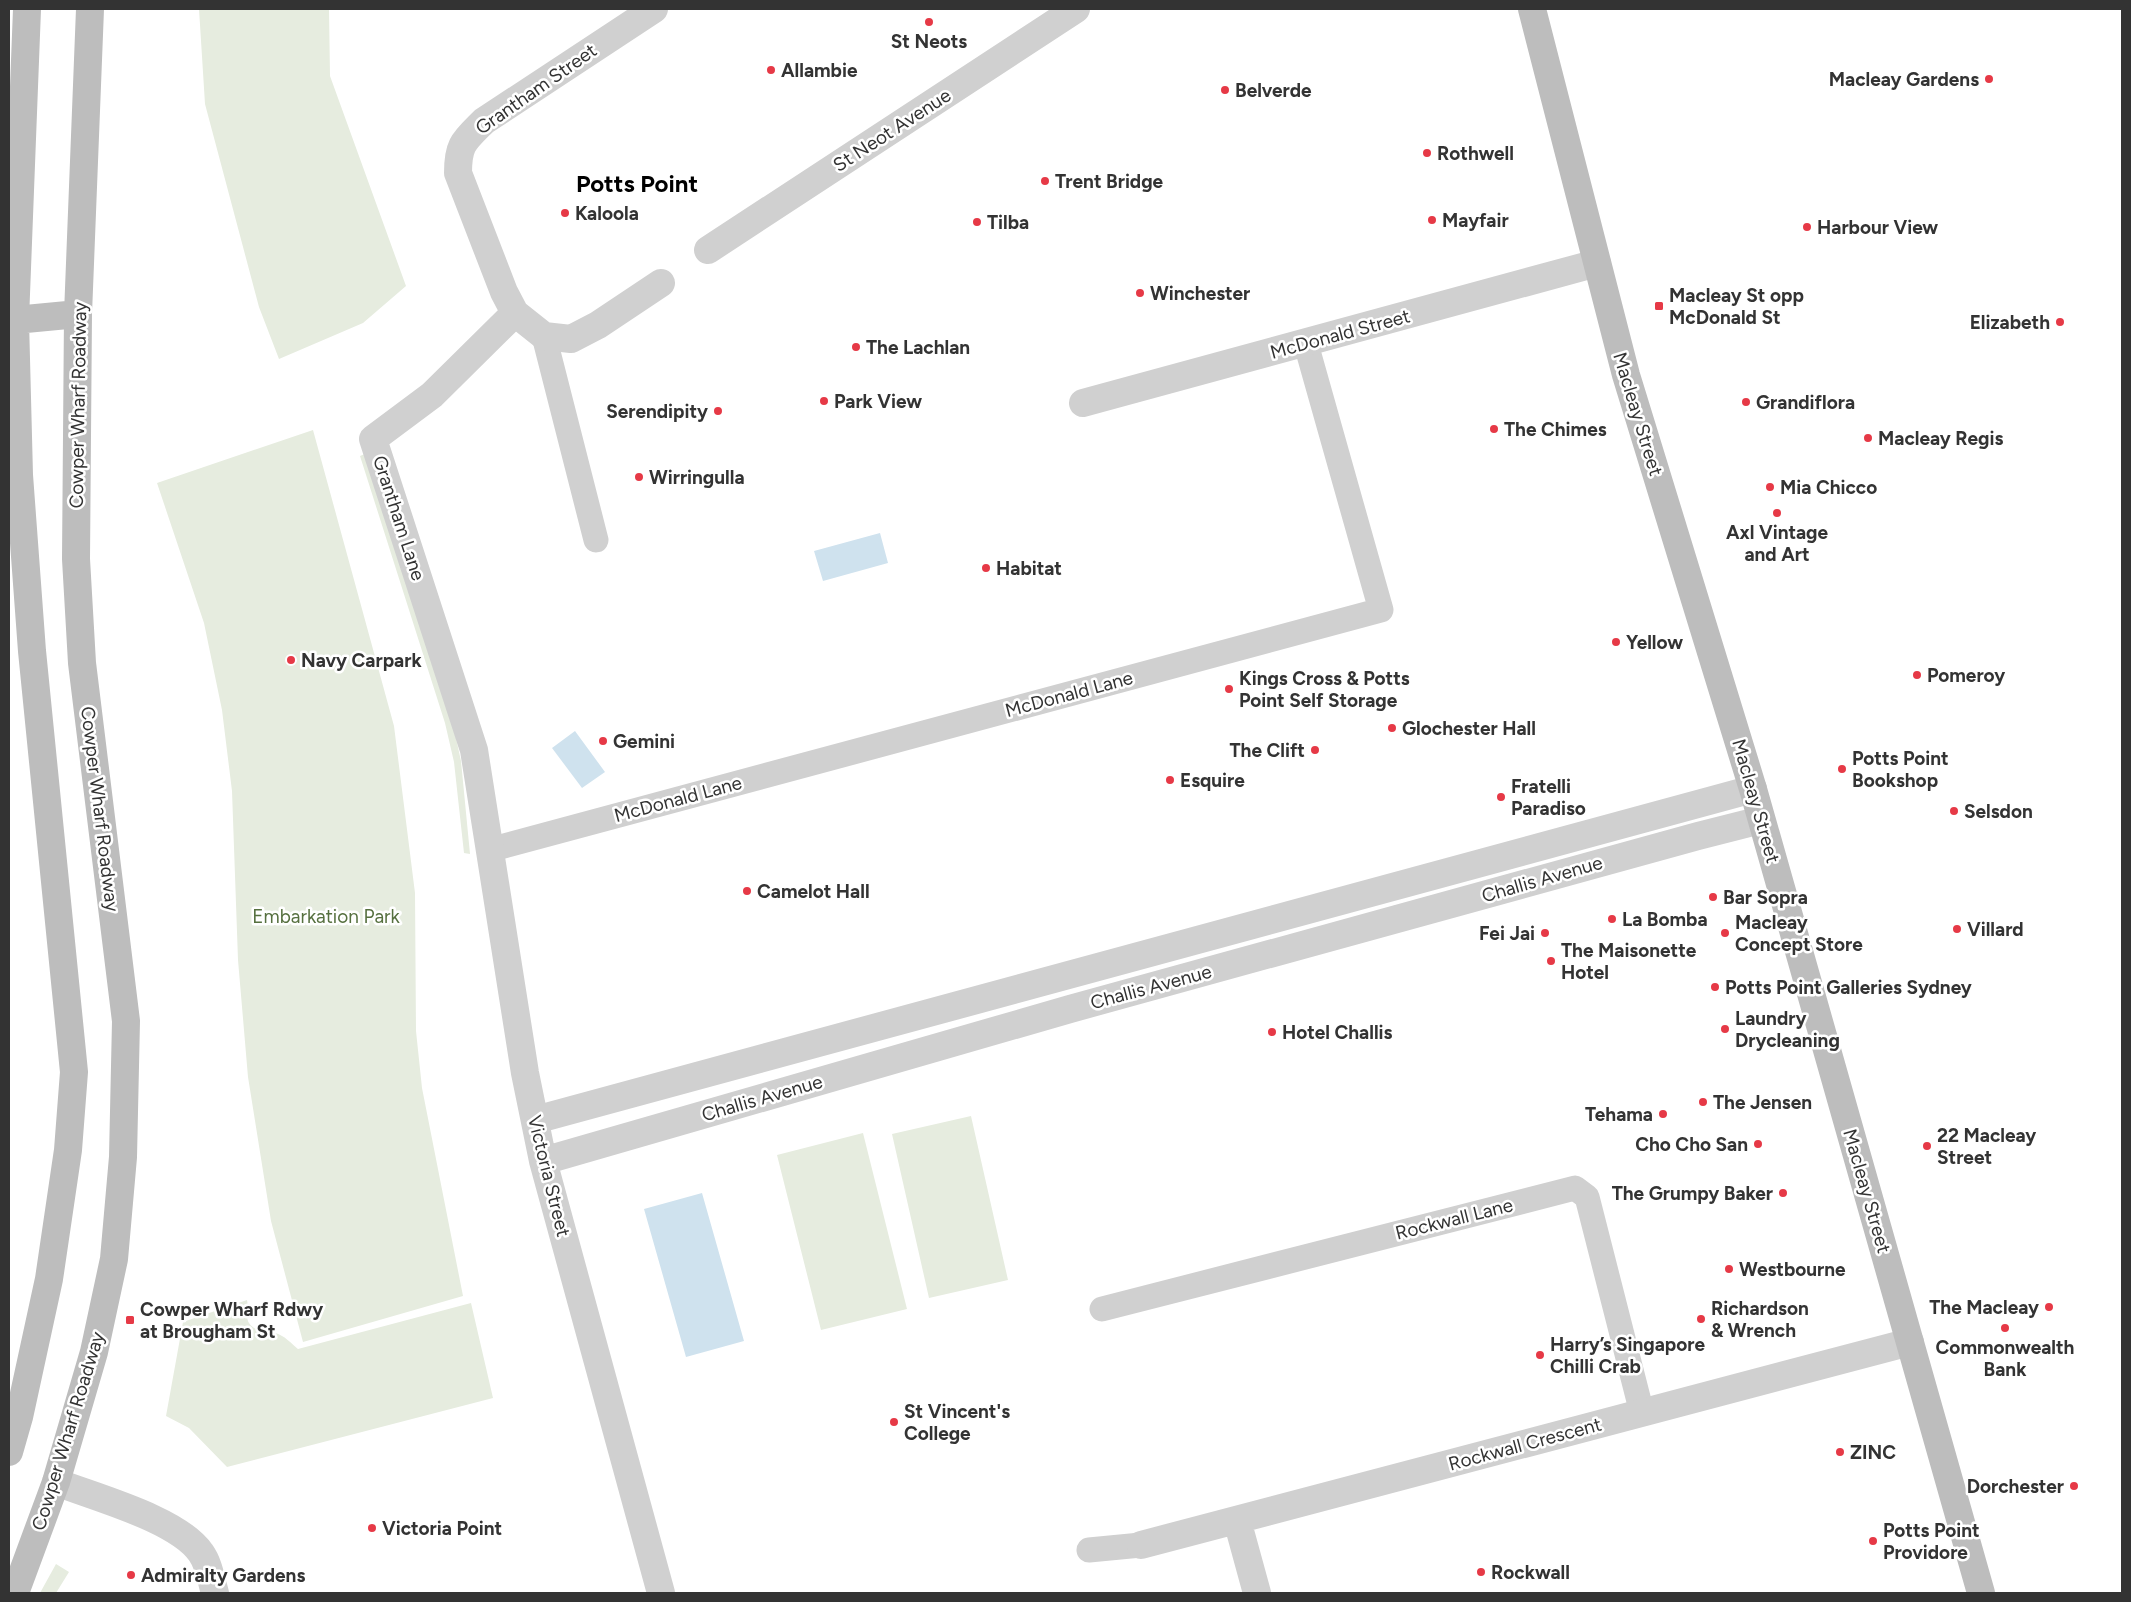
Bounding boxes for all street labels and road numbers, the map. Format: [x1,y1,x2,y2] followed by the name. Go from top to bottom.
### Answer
[471,39,601,139] street label: Grantham Street
[829,83,955,177] street label: St Neot Avenue
[65,301,91,509] street label: Cowper Wharf Roadway
[1267,304,1413,364] street label: McDonald Street
[1608,349,1668,479] street label: Macleay Street
[368,453,430,583] street label: Grantham Lane
[1003,666,1135,722] street label: McDonald Lane
[76,705,124,913] street label: Cowper Wharf Roadway
[1727,736,1785,866] street label: Macleay Street
[612,771,744,827] street label: McDonald Lane
[1479,851,1605,907] street label: Challis Avenue
[1088,960,1214,1014] street label: Challis Avenue
[699,1070,825,1126] street label: Challis Avenue
[523,1113,575,1239] street label: Victoria Street
[1838,1126,1896,1256] street label: Macleay Street
[1393,1193,1515,1245] street label: Rockwall Lane
[27,1329,109,1533] street label: Cowper Wharf Roadway
[1446,1412,1604,1476] street label: Rockwall Crescent

